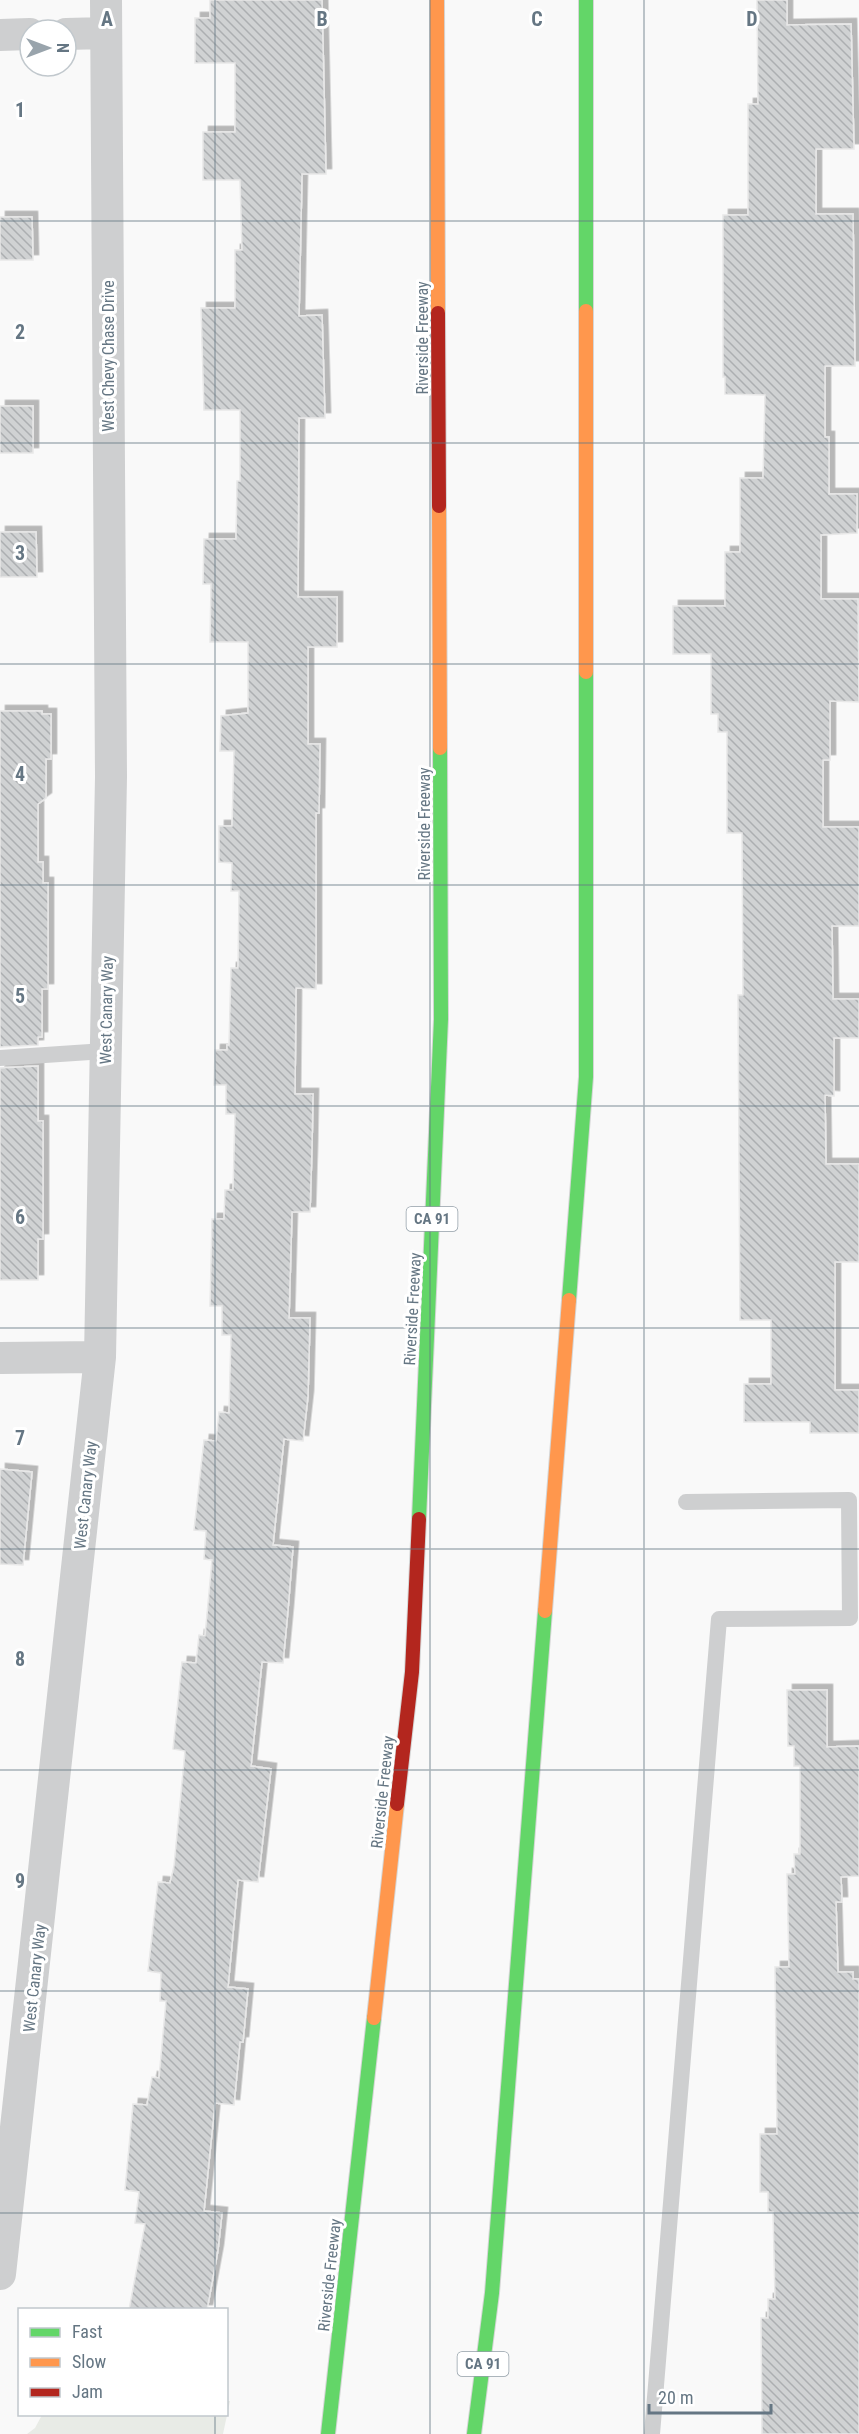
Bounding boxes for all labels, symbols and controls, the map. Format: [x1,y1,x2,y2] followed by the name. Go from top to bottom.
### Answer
[101,7,113,31] text: A
[316,7,328,31] text: B
[531,7,543,31] text: C
[746,7,758,31] text: D
[18,18,78,78] north arrow
[53,43,72,53] text: N
[15,98,25,122] text: 1
[99,280,118,432] street label: West Chevy Chase Drive
[413,281,432,395] street label: Riverside Freeway
[15,320,25,344] text: 2
[15,541,25,565] text: 3
[15,762,25,786] text: 4
[415,767,434,881] street label: Riverside Freeway
[96,955,117,1065] street label: West Canary Way
[15,984,25,1008] text: 5
[15,1205,25,1229] text: 6
[406,1207,458,1231] road number: CA 91
[400,1252,425,1366] street label: Riverside Freeway
[15,1426,25,1450] text: 7
[70,1440,101,1550] street label: West Canary Way
[15,1647,25,1671] text: 8
[367,1734,398,1849] street label: Riverside Freeway
[15,1869,25,1893] text: 9
[19,1923,50,2033] street label: West Canary Way
[314,2217,345,2332] street label: Riverside Freeway
[18,2308,228,2416] legend
[72,2321,103,2342] text: Fast
[72,2351,107,2372] text: Slow
[458,2352,508,2376] road number: CA 91
[649,2377,770,2415] scale bar
[72,2381,103,2402] text: Jam
[658,2387,693,2408] text: 20 m

